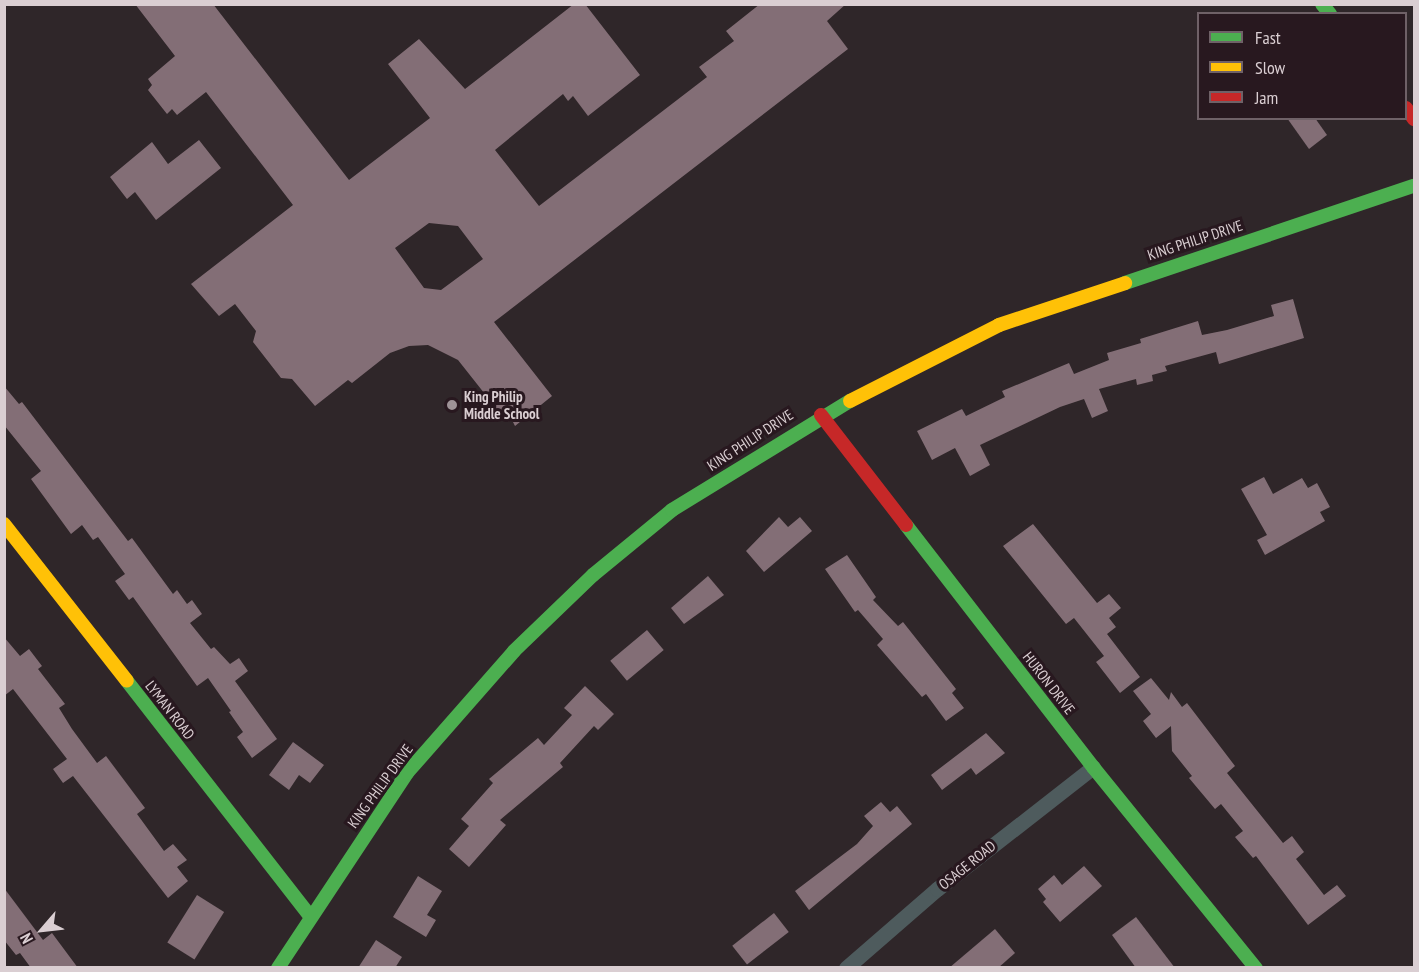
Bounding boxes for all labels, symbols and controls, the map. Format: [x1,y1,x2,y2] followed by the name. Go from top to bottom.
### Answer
[1197,12,1407,120] legend
[1255,26,1281,49] text: Fast
[1255,56,1285,79] text: Slow
[1255,86,1278,109] text: Jam
[1145,216,1245,264] street label: KING PHILIP DRIVE
[464,387,539,422] place label: King Philip Middle School
[445,398,459,412] marker: King Philip Middle School
[703,405,797,475] street label: KING PHILIP DRIVE
[1019,648,1079,718] street label: HURON DRIVE
[142,677,198,743] street label: LYMAN ROAD
[343,740,417,832] street label: KING PHILIP DRIVE
[935,837,999,893] street label: OSAGE ROAD
[12,900,72,960] north arrow
[15,930,37,947] text: N

